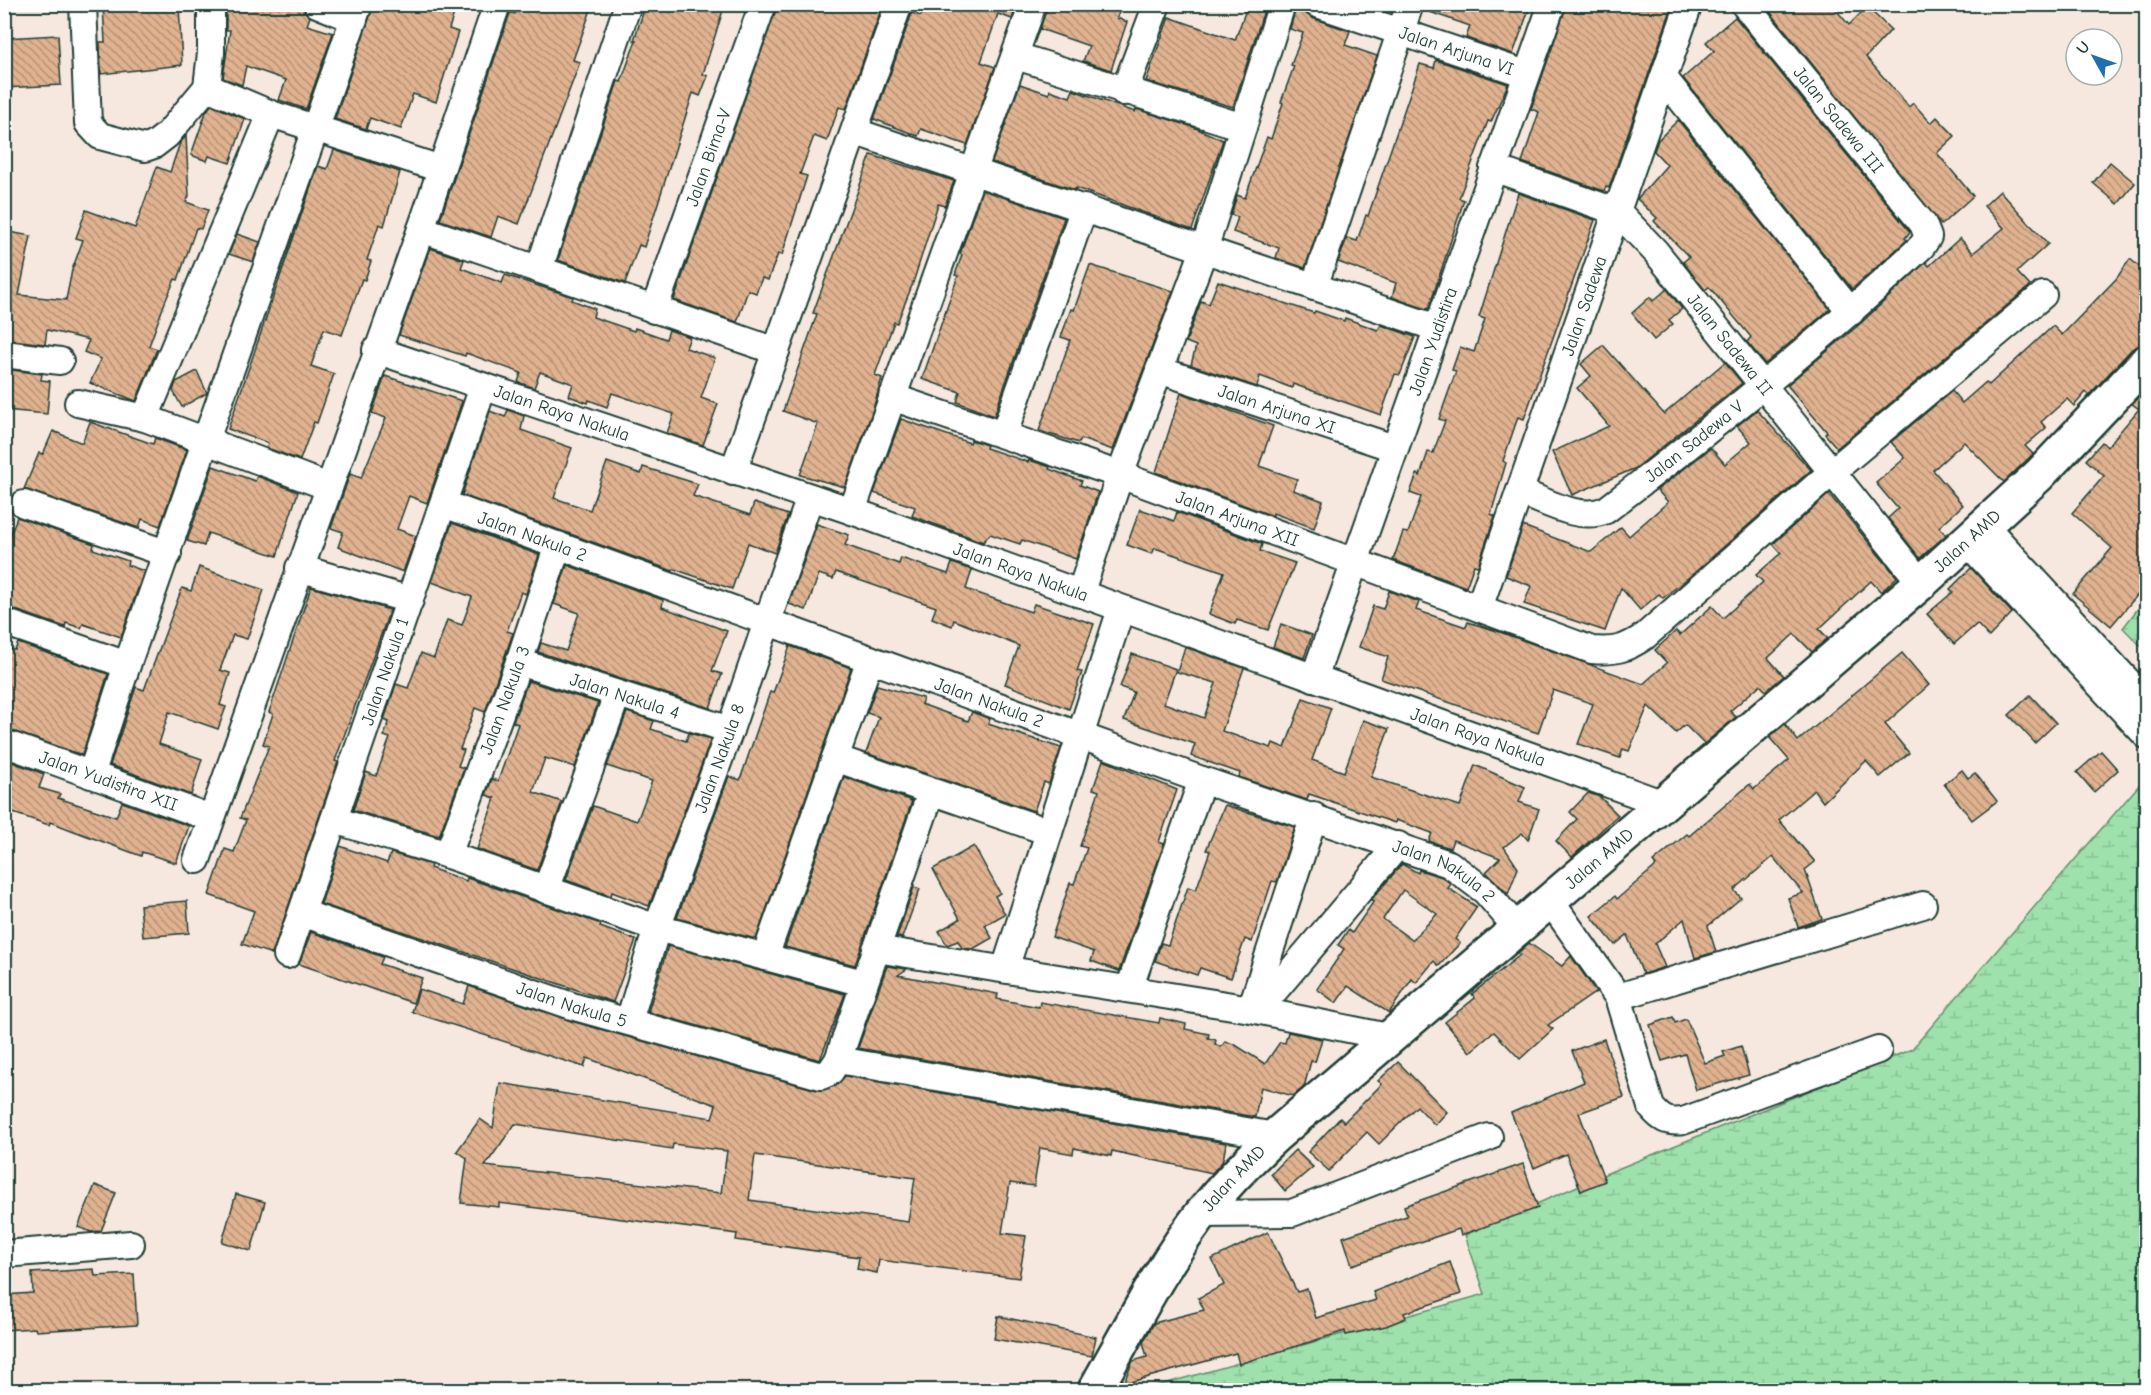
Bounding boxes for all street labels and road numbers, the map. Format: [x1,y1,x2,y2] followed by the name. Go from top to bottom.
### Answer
[1396,22,1517,80] street label: Jalan Arjuna VI
[1788,62,1888,178] street label: Jalan Sadewa III
[681,105,736,209] street label: Jalan Bima-V
[1557,253,1611,358] street label: Jalan Sadewa
[1404,285,1462,398] street label: Jalan Yudistira
[1683,289,1777,400] street label: Jalan Sadewa II
[491,380,632,445] street label: Jalan Raya Nakula
[1215,380,1338,438] street label: Jalan Arjuna XI
[1641,395,1748,487] street label: Jalan Sadewa V
[1173,486,1302,551] street label: Jalan Arjuna XII
[1929,505,2005,577] street label: Jalan AMD
[475,507,590,566] street label: Jalan Nakula 2
[951,538,1091,606] street label: Jalan Raya Nakula
[357,615,413,728] street label: Jalan Nakula 1
[475,643,534,757] street label: Jalan Nakula 3
[567,669,682,723] street label: Jalan Nakula 4
[932,673,1046,732] street label: Jalan Nakula 2
[690,701,749,816] street label: Jalan Nakula 8
[1408,703,1548,771] street label: Jalan Raya Nakula
[36,746,180,815] street label: Jalan Yudistira XII
[1561,823,1638,894] street label: Jalan AMD
[1390,835,1500,906] street label: Jalan Nakula 2
[514,977,630,1032] street label: Jalan Nakula 5
[1197,1140,1270,1216] street label: Jalan AMD

